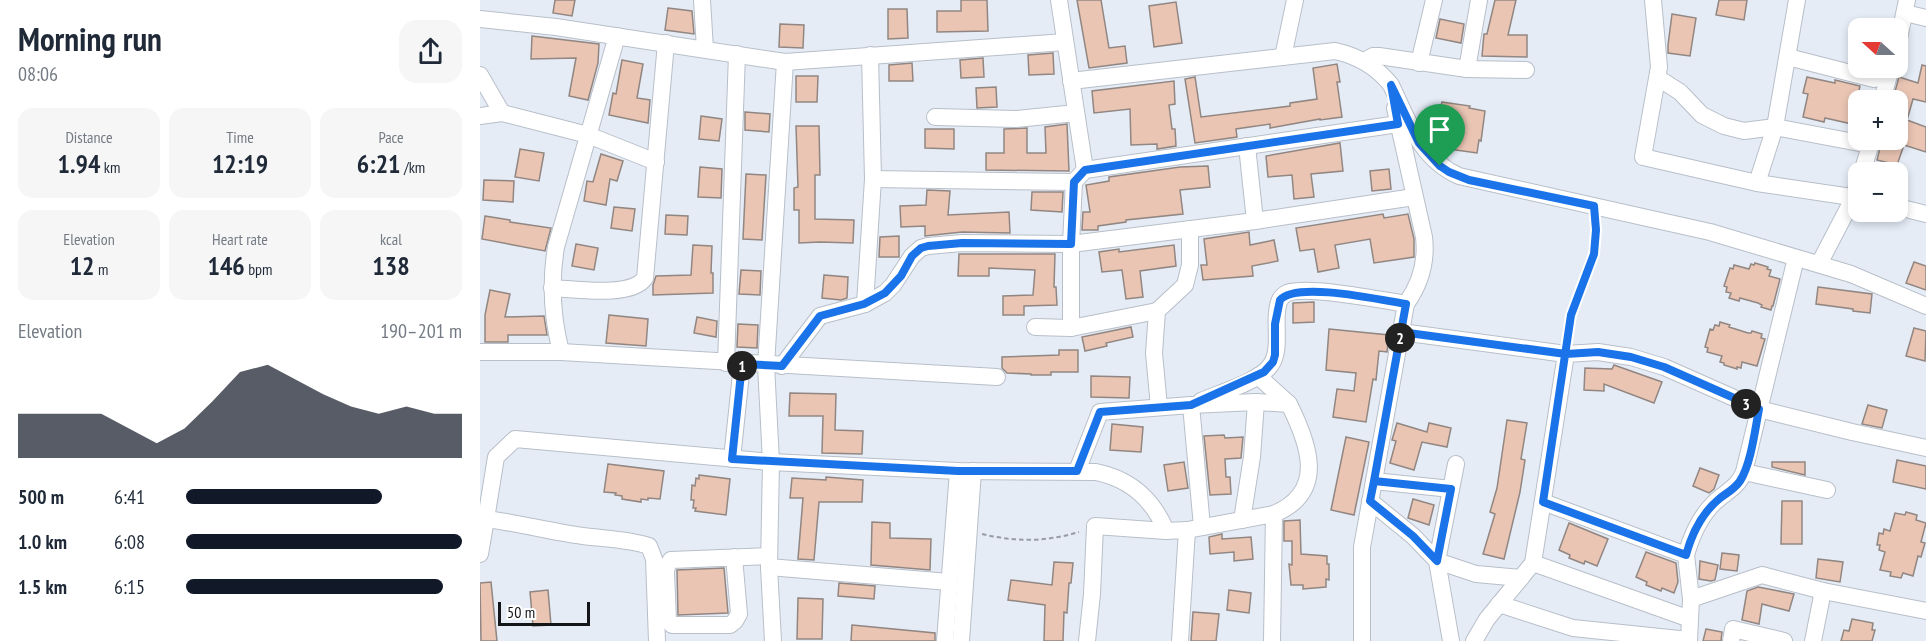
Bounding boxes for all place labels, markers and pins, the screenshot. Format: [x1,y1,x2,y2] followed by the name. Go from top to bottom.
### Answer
[1414,104,1465,166] pin
[1385,323,1415,353] pin: 2
[727,351,757,381] pin: 1
[1731,389,1761,419] pin: 3

